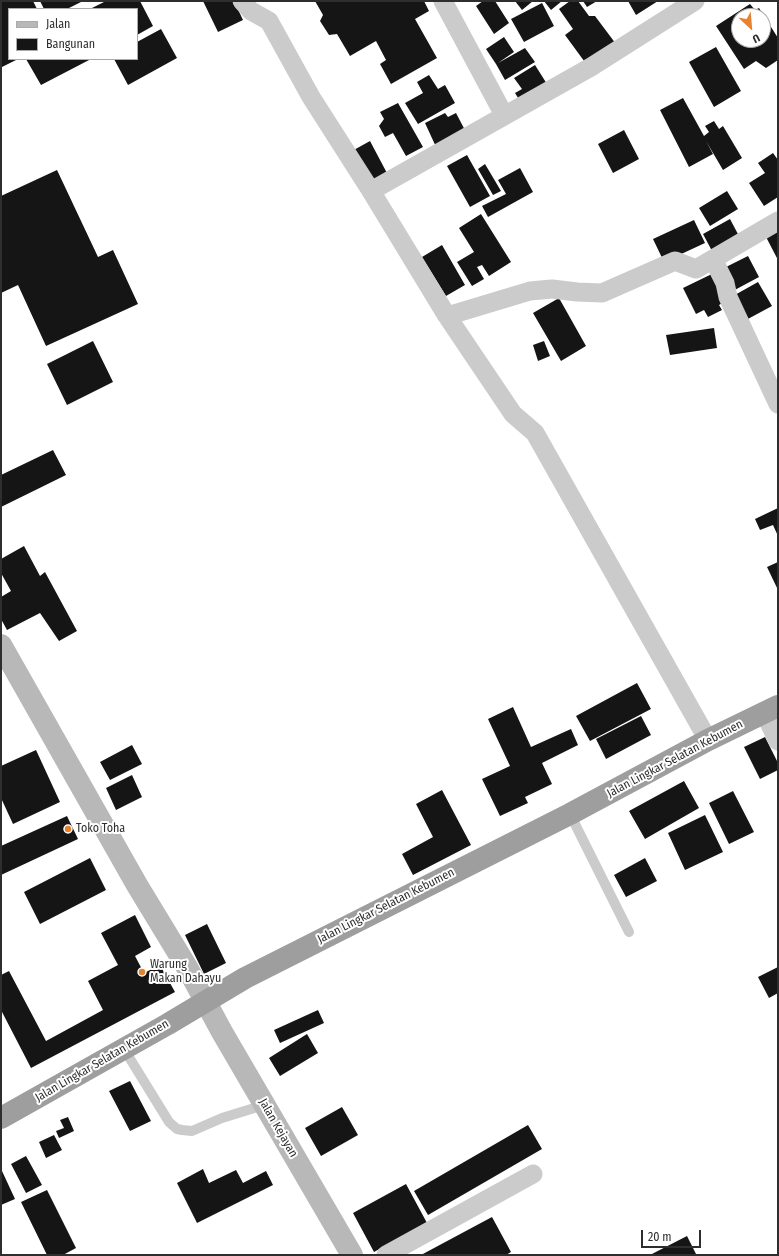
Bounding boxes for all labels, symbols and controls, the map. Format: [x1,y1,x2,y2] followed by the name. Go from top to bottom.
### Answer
[8,8,138,60] legend
[731,8,771,48] north arrow
[46,17,70,31] text: Jalan
[750,31,762,46] text: U
[46,37,95,51] text: Bangunan
[605,717,745,801] street label: Jalan Lingkar Selatan Kebumen
[76,822,125,836] place label: Toko Toha
[63,824,73,834] marker: Toko Toha
[315,865,457,947] street label: Jalan Lingkar Selatan Kebumen
[150,958,221,986] place label: Warung Makan Dahayu
[137,967,147,977] marker: Warung Makan Dahayu
[33,1017,171,1105] street label: Jalan Lingkar Selatan Kebumen
[255,1096,301,1160] street label: Jalan Kejayan
[643,1222,703,1248] scale bar
[648,1230,672,1244] text: 20 m

